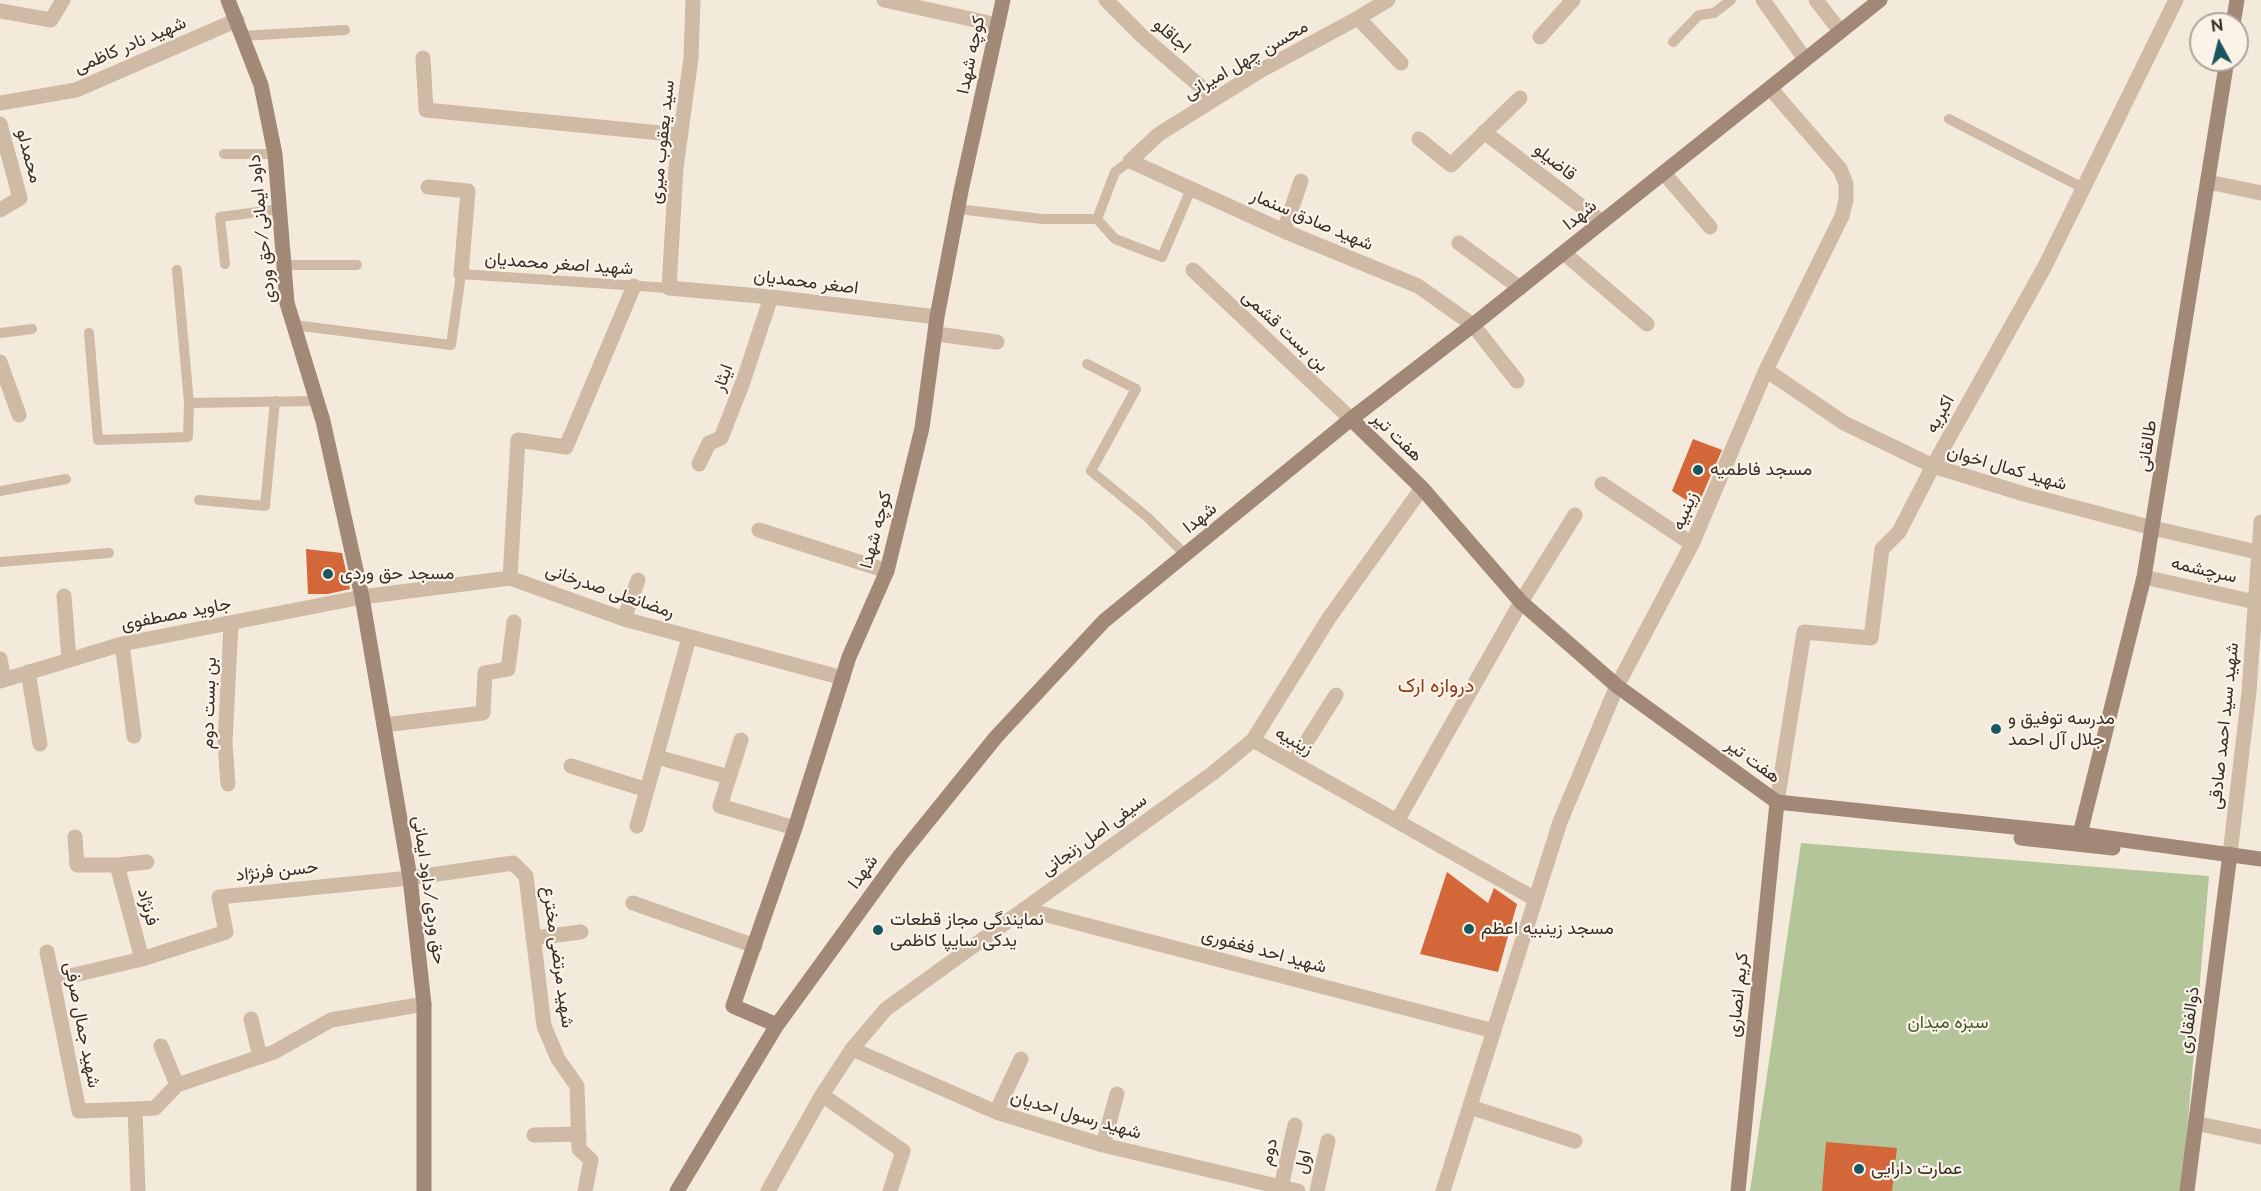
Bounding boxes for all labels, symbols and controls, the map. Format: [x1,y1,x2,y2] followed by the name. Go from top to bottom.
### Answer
[71,12,189,78] street label: شهید نادر کاظمی
[2189,12,2249,72] north arrow
[952,14,990,96] street label: کوچه شهدا
[1149,14,1195,58] street label: اجاقلو
[2210,15,2224,36] text: N
[1180,16,1312,104] street label: محسن چهل امیرانی
[645,79,679,205] street label: سید یعقوب میری
[11,127,47,185] street label: محمدلو
[1529,139,1581,185] street label: قاضیلو
[243,153,281,305] street label: داود ایمانی/حق وردی
[1248,185,1376,255] street label: شهید صادق سنمار
[1559,195,1601,235] street label: شهدا
[484,248,634,280] street label: شهید اصغر محمدیان
[752,265,860,299] street label: اصغر محمدیان
[1237,285,1333,377] street label: بن بست قشمی
[708,361,738,395] street label: ایثار
[1921,391,1959,437] street label: اکبریه
[1367,408,1427,466] street label: هفت تیر
[2132,419,2162,473] street label: طالقانی
[1945,441,2069,495] street label: شهید کمال اخوان
[1710,459,1812,481] place label: مسجد فاطمیه
[1691,463,1705,477] marker: مسجد فاطمیه
[1667,488,1703,534] street label: زینبیه
[855,489,897,571] street label: کوچه شهدا
[1179,498,1221,538] street label: شهدا
[2169,552,2239,588] street label: سرچشمه
[543,559,677,623] street label: رمضانعلی صدرخانی
[340,563,454,585] place label: مسجد حق وردی
[321,567,335,581] marker: مسجد حق وردی
[119,593,233,635] street label: جاوید مصطفوی
[2204,641,2244,811] street label: شهید سید احمد صادقی
[197,657,221,749] street label: بن بست دوم
[1398,674,1474,698] district label: دروازه ارک
[2008,708,2115,750] place label: مدرسه توفیق و جلال آل احمد
[1271,722,1317,760] street label: زینبیه
[1989,722,2003,736] marker: مدرسه توفیق و جلال آل احمد
[1721,734,1785,788] street label: هفت تیر
[1037,789,1151,881] street label: سیفی اصل زنجانی
[408,814,450,966] street label: حق وردی/داود ایمانی
[843,851,883,893] street label: شهدا
[235,856,319,886] street label: حسن فرنژاد
[537,885,579,1029] street label: شهید مرتضی مخترع
[133,886,163,928] street label: فرنژاد
[890,909,1044,952] place label: نمایندگی مجاز قطعات یدکی سایپا کاظمی
[1481,918,1614,940] place label: مسجد زینبیه اعظم
[1462,922,1476,936] marker: مسجد زینبیه اعظم
[871,923,885,937] marker: نمایندگی مجاز قطعات یدکی سایپا کاظمی
[1199,924,1329,978] street label: شهید احد فغفوری
[1723,952,1753,1038] street label: کریم انصاری
[59,960,105,1090] street label: شهید جمال صرفی
[2174,985,2204,1055] street label: ذوالفقاری
[1907,1012,1989,1034] park label: سبزه میدان
[1008,1086,1144,1144] street label: شهید رسول احدیان
[1255,1136,1283,1168] street label: دوم
[1290,1148,1316,1176] street label: اول
[1871,1158,1962,1180] place label: عمارت دارایی
[1852,1162,1866,1176] marker: عمارت دارایی

